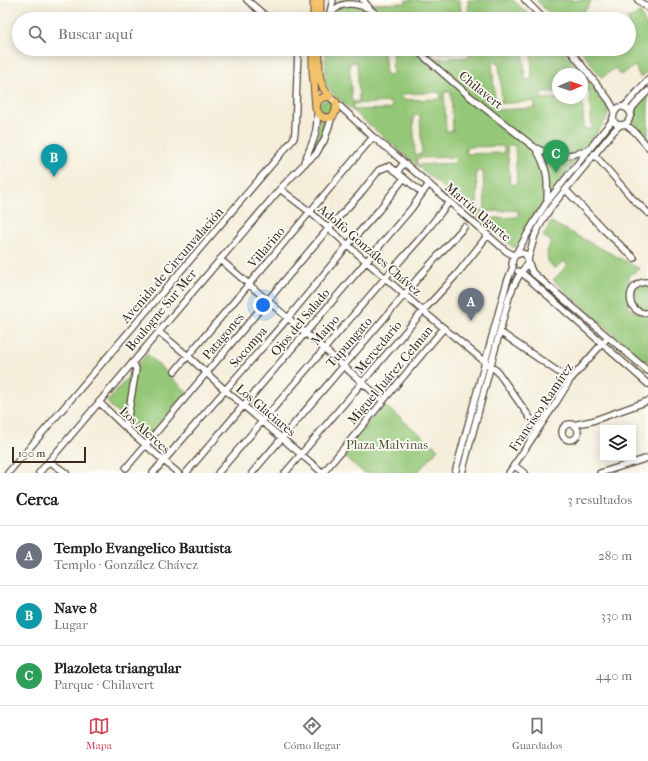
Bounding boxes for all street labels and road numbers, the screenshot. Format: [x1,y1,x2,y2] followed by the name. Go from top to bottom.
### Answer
[456,68,506,112] street label: Chilavert
[442,179,514,245] street label: Martín Ugarte
[315,200,425,299] street label: Adolfo Gonzáles Chávez
[117,204,227,327] street label: Avenida de Circunvalación
[244,223,288,271] street label: Villarino
[122,266,200,354] street label: Boulogne Sur Mer
[267,285,333,359] street label: Ojos del Salado
[199,309,247,362] street label: Patagones
[308,311,343,348] street label: Maipo
[323,313,375,370] street label: Tupungato
[351,317,405,377] street label: Mercedario
[344,322,436,427] street label: Miguel Juárez Celman
[226,323,271,371] street label: Socompa
[506,360,576,454] street label: Francisco Ramírez
[233,381,299,439] street label: Los Glaciares
[117,403,174,457] street label: Los Alerces

